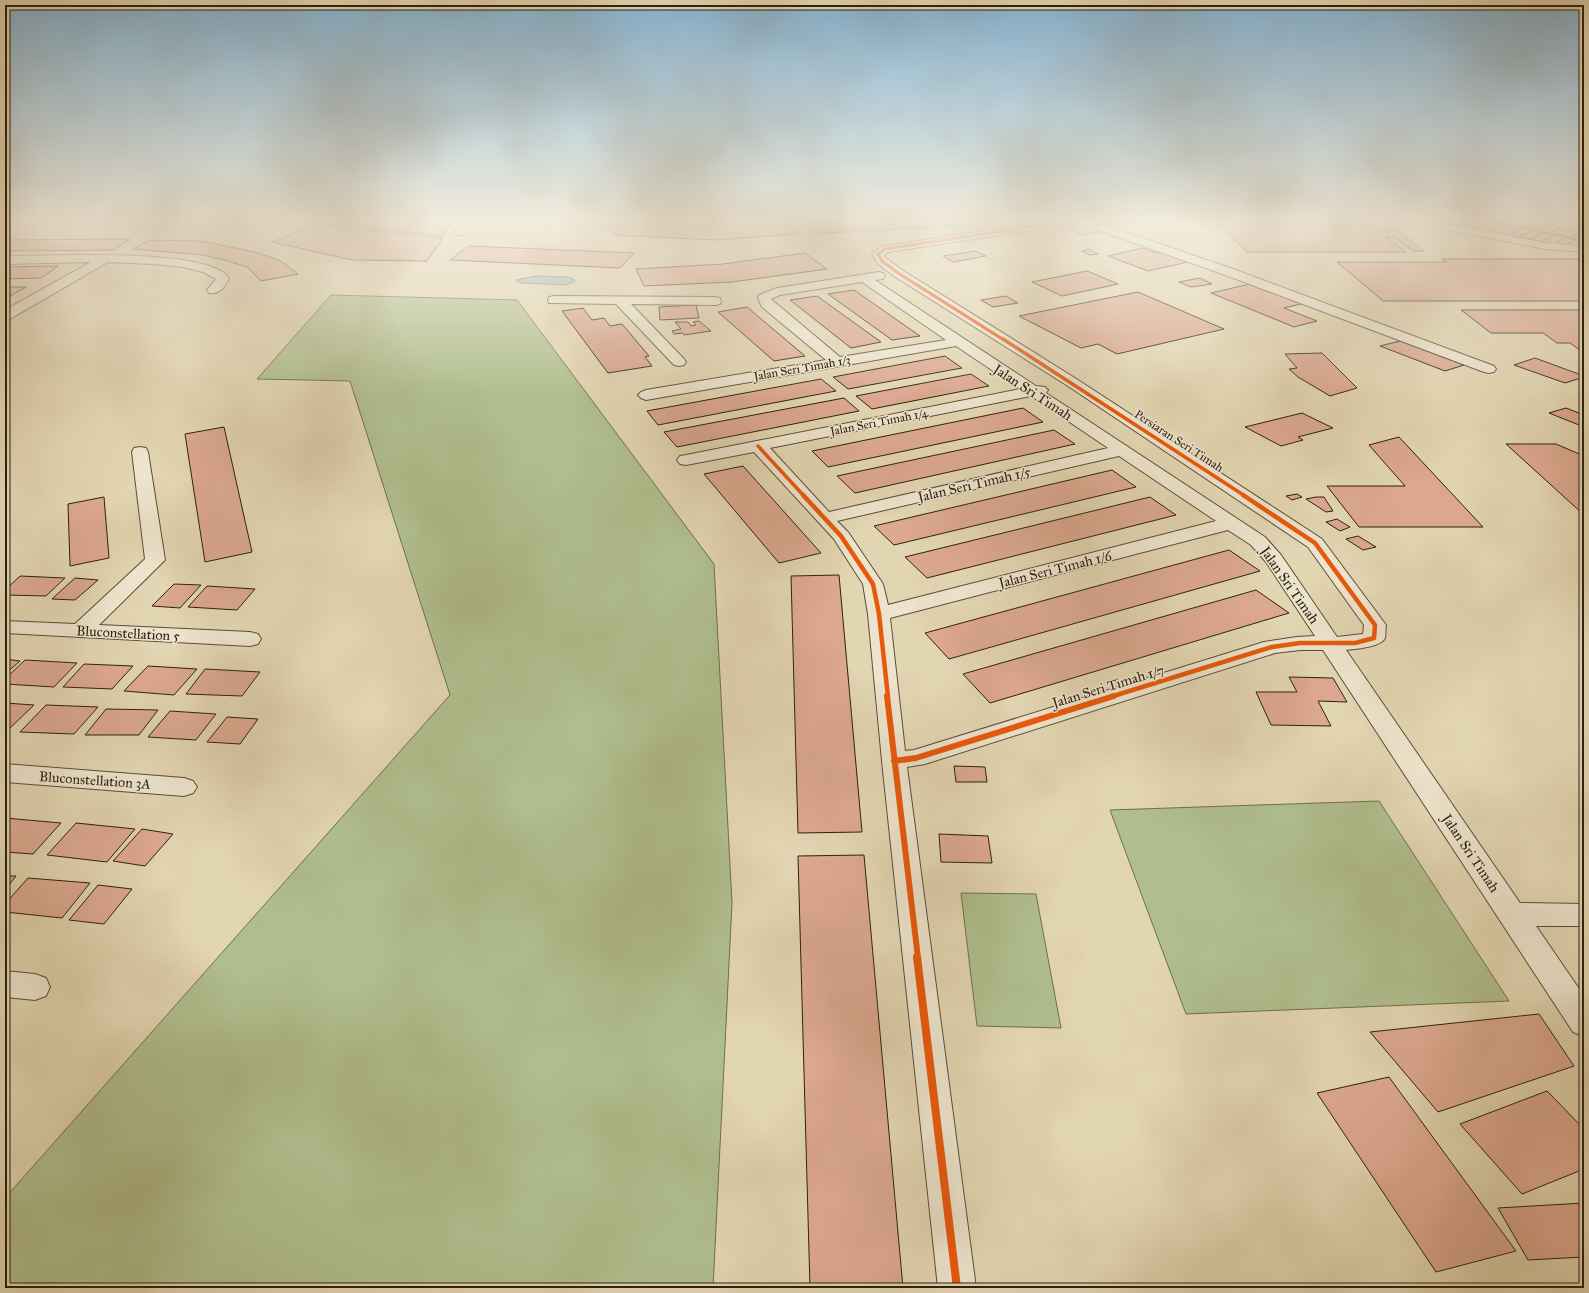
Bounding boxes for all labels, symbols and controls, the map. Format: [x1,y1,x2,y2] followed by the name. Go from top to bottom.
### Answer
[751,353,852,385] street label: Jalan Seri Timah 1/3
[988,360,1076,425] street label: Jalan Sri Timah
[827,406,930,440] street label: Jalan Seri Timah 1/4
[1132,407,1226,475] street label: Persiaran Seri Timah
[914,463,1033,507] street label: Jalan Seri Timah 1/5
[1255,542,1323,628] street label: Jalan Sri Timah
[995,547,1114,593] street label: Jalan Seri Timah 1/6
[76,622,181,645] street label: Bluconstellation 5
[1048,661,1166,713] street label: Jalan Seri Timah 1/7
[39,768,152,793] street label: Bluconstellation 3A
[1436,809,1503,896] street label: Jalan Sri Timah

